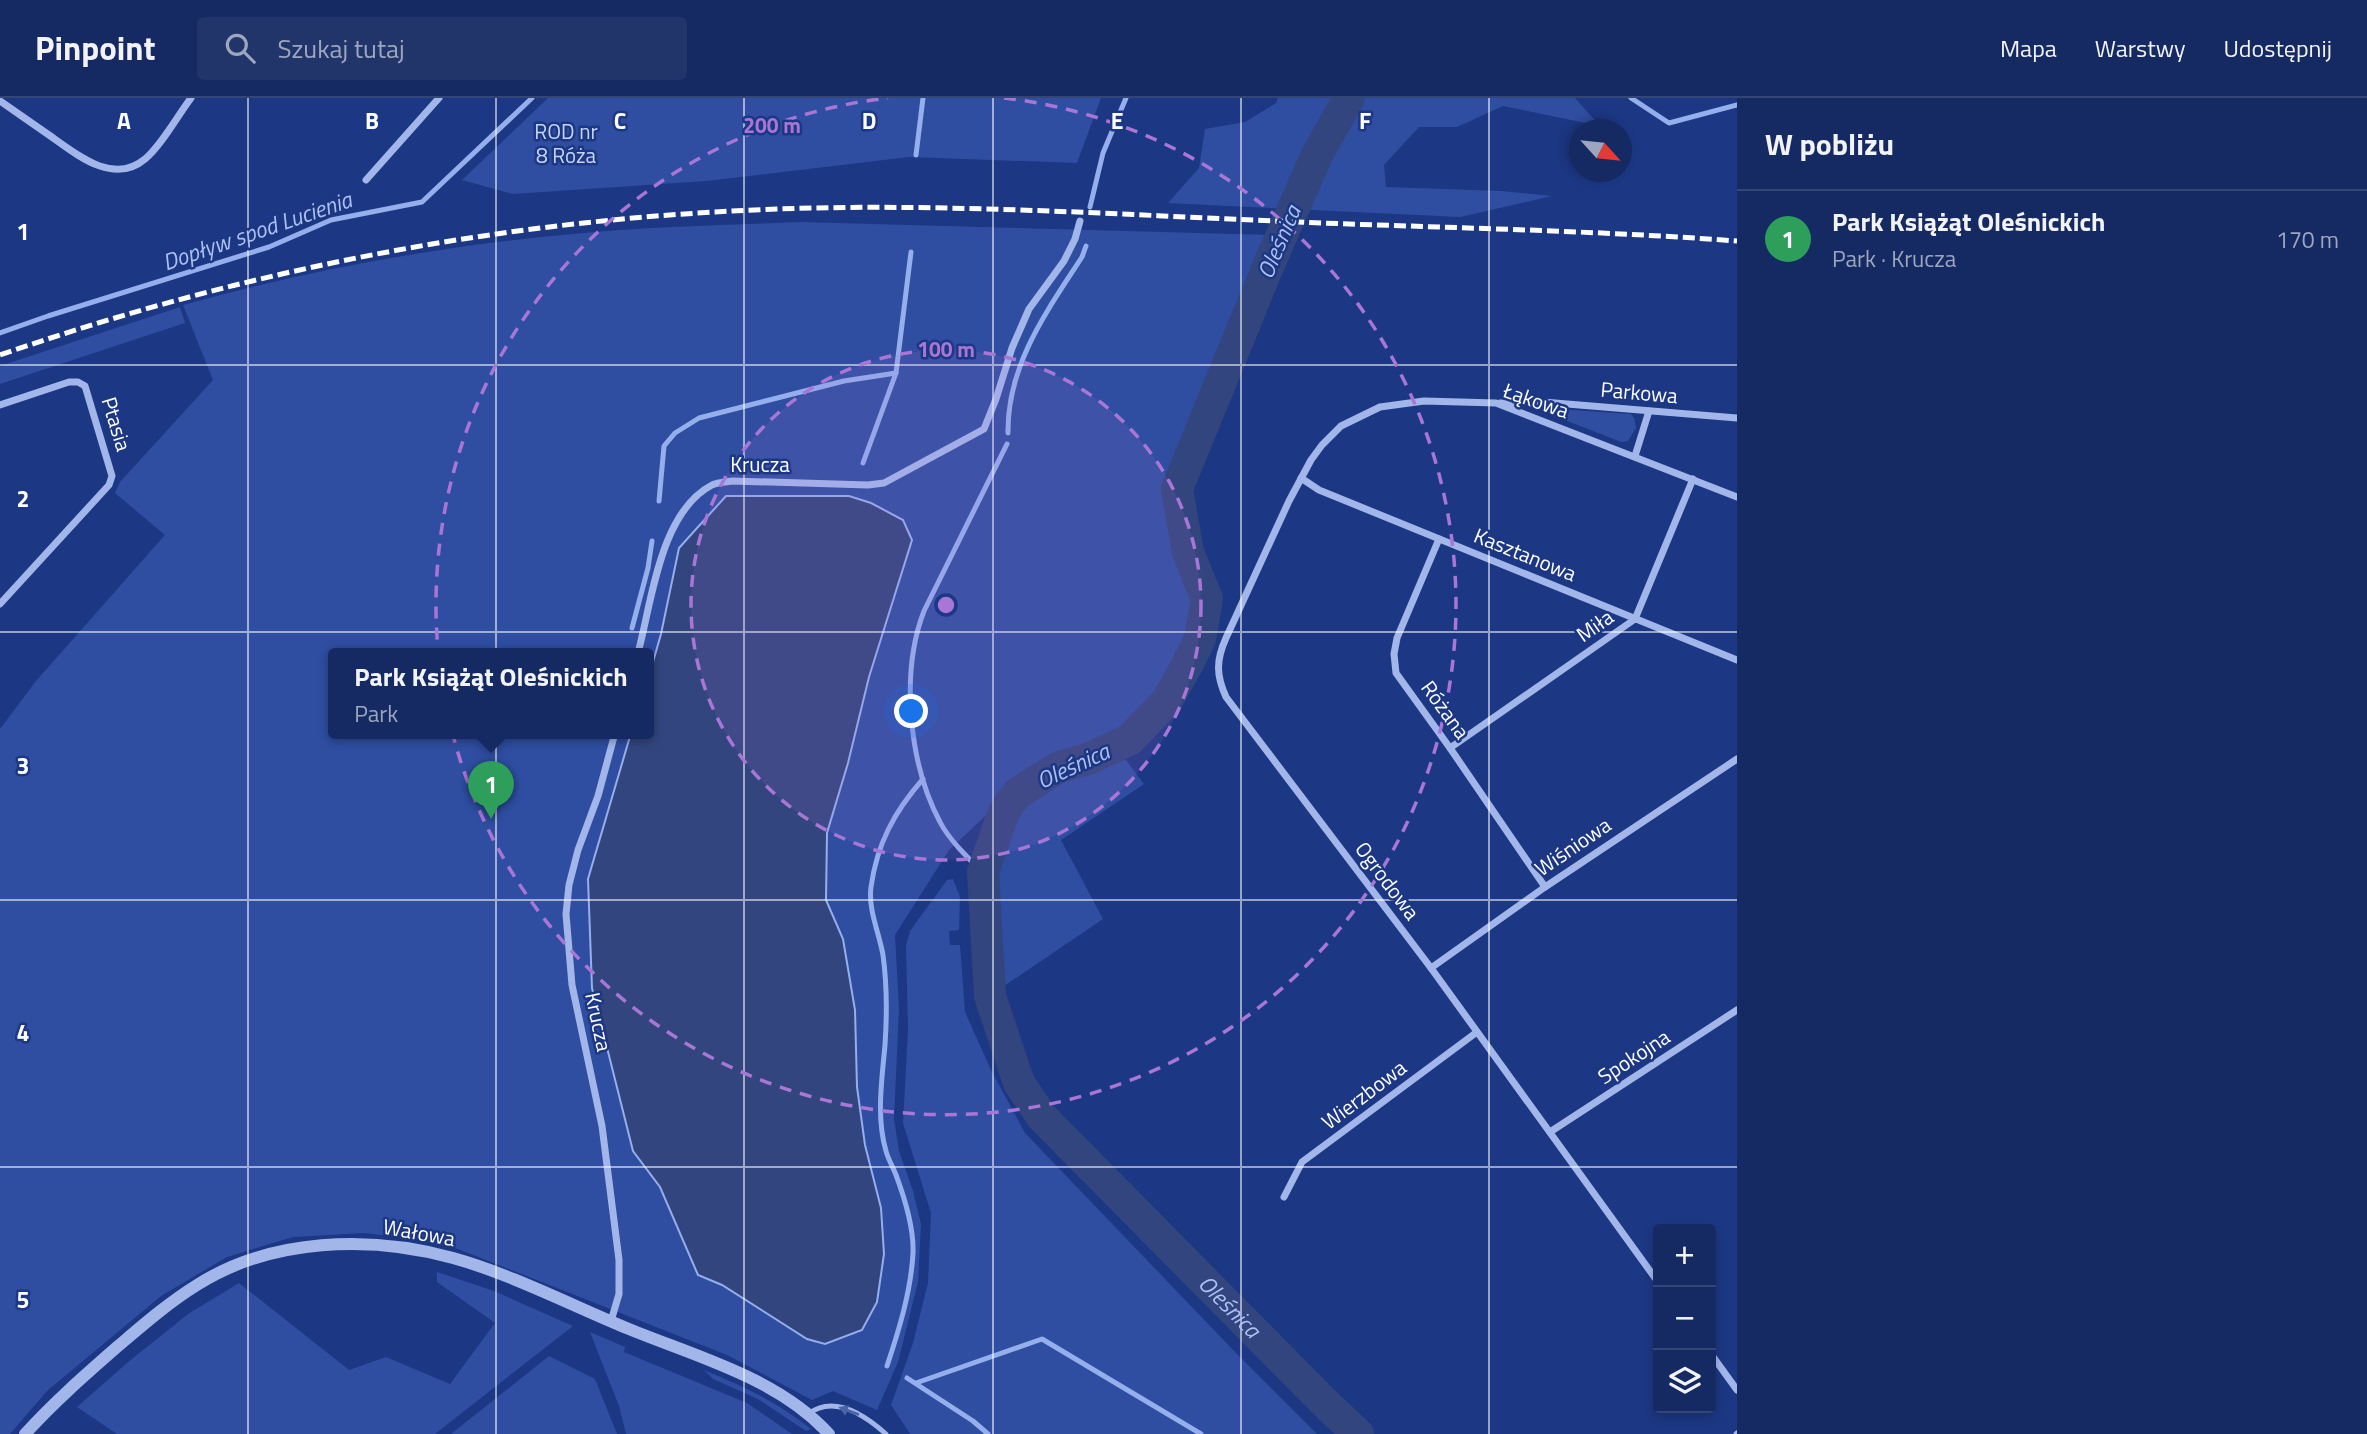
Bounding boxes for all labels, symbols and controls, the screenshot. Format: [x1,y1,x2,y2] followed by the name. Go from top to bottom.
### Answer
[197,17,687,80] search box
[35,23,155,73] text: Pinpoint
[221,29,259,67] icon: search
[277,29,405,68] text: Szukaj tutaj
[2000,30,2057,66] text: Mapa
[2095,30,2186,66] text: Warstwy
[2224,30,2332,66] text: Udostępnij
[117,103,131,138] text: A
[365,103,379,138] text: B
[614,103,626,138] text: C
[862,103,876,138] text: D
[1111,103,1123,138] text: E
[1359,103,1371,138] text: F
[743,109,801,141] text: 200 m
[534,115,598,171] park label: ROD nr 8 Róża
[1569,119,1632,182] north arrow
[1765,121,1894,167] text: W pobliżu
[157,181,358,279] water label: Dopływ spod Lucienia
[1247,198,1310,284] water label: Oleśnica
[1832,202,2105,241] text: Park Książąt Oleśnickich
[17,214,29,249] text: 1
[1782,222,1794,257] text: 1
[2276,222,2339,257] text: 170 m
[1832,241,1956,276] text: Park · Krucza
[917,333,975,365] text: 100 m
[1599,373,1679,411] street label: Parkowa
[1498,374,1574,426] street label: Łąkowa
[94,393,140,455] street label: Ptasia
[730,448,790,480] street label: Krucza
[17,481,29,516] text: 2
[1469,519,1582,589] street label: Kasztanowa
[934,593,958,617] centre of rings
[1569,601,1620,650] street label: Miła
[328,648,654,739] popup
[354,657,628,696] text: Park Książąt Oleśnickich
[1414,673,1478,746] street label: Różana
[894,694,928,728] your location
[354,696,398,731] text: Park
[1031,733,1116,798] water label: Oleśnica
[17,748,29,783] text: 3
[468,761,514,819] pin: 1
[1528,809,1618,884] street label: Wiśniowa
[1348,834,1428,927] street label: Ogrodowa
[577,989,621,1055] street label: Krucza
[17,1015,29,1050] text: 4
[1591,1020,1676,1092] street label: Spokojna
[1314,1051,1413,1137] street label: Wierzbowa
[381,1210,458,1254] street label: Wałowa
[1653,1224,1716,1413] map controls
[1653,1224,1716,1287] button: +
[1190,1267,1270,1347] water label: Oleśnica
[17,1282,29,1317] text: 5
[1653,1287,1716,1350] button: −
[1653,1350,1716,1413] button: layers
[839,1405,860,1416] one-way arrow

